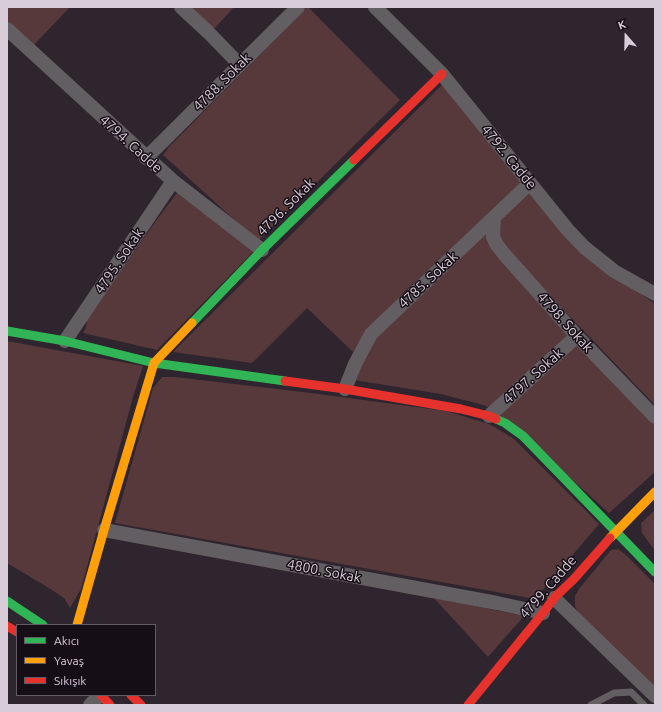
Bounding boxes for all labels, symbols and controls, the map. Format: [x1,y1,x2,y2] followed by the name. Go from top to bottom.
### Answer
[606,16,646,56] north arrow
[616,18,627,32] text: K
[190,50,254,114] street label: 4788. Sokak
[96,112,166,176] street label: 4794. Cadde
[478,121,540,193] street label: 4792. Cadde
[254,175,318,239] street label: 4796. Sokak
[91,225,147,297] street label: 4795. Sokak
[395,248,461,312] street label: 4785. Sokak
[534,288,596,356] street label: 4798. Sokak
[499,345,567,407] street label: 4797. Sokak
[516,552,580,622] street label: 4799. Cadde
[286,556,362,586] street label: 4800. Sokak
[16,624,156,696] legend
[54,634,79,647] text: Akıcı
[54,654,84,667] text: Yavaş
[54,674,86,687] text: Sıkışık

